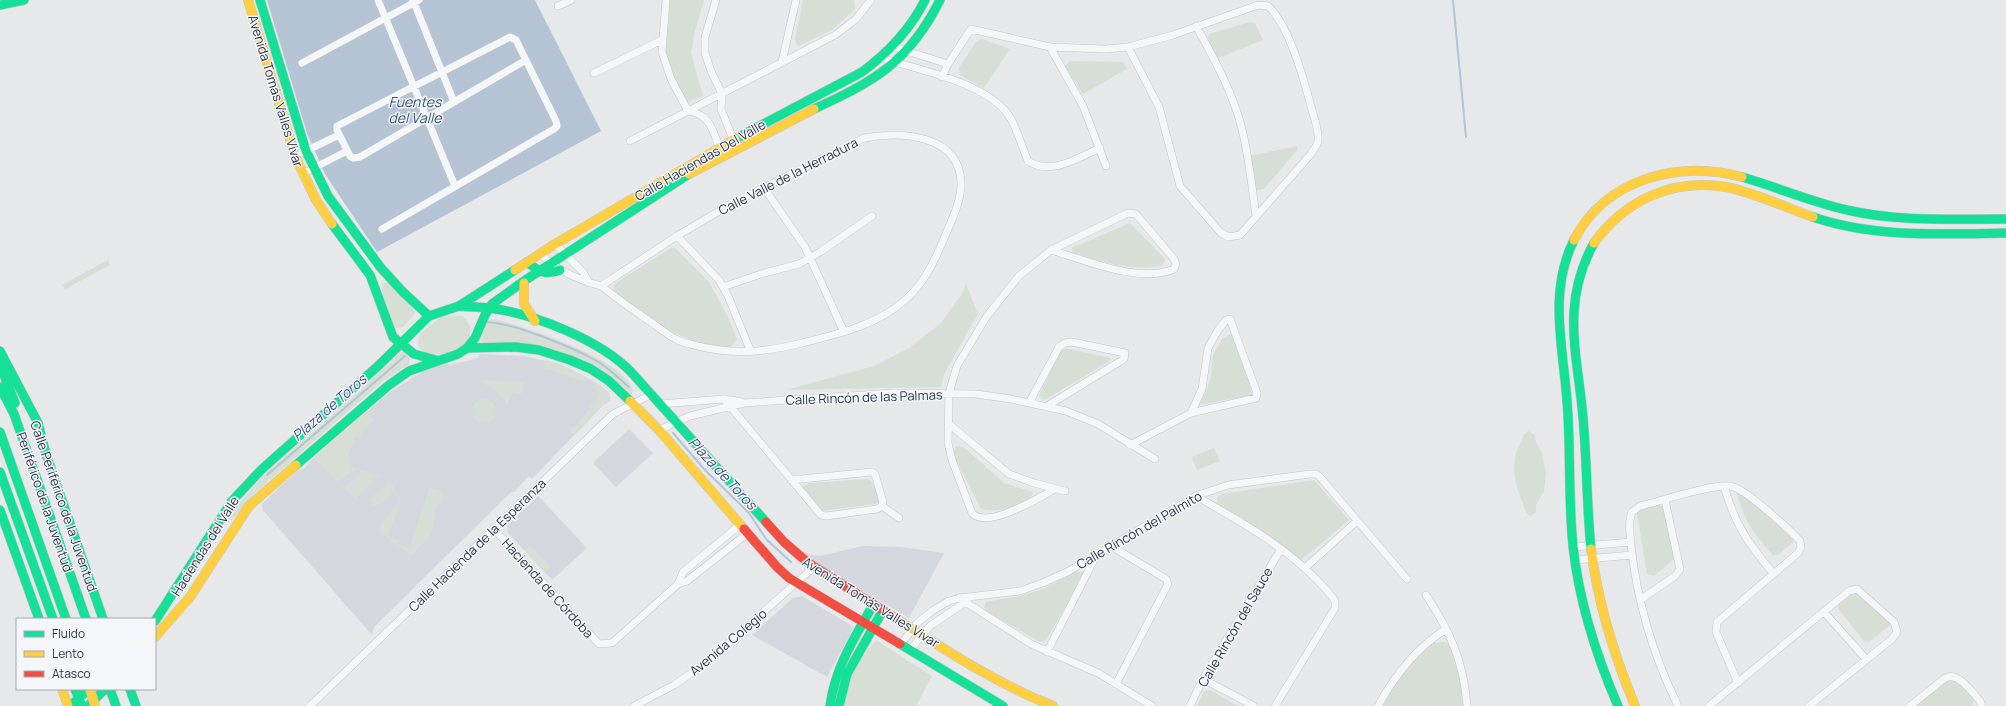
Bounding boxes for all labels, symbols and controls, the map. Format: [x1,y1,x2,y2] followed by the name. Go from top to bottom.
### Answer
[244,13,308,170] street label: Avenida Tomás Valles Vivar
[389,92,443,127] water label: Fuentes del Valle
[631,115,769,205] street label: Calle Haciendas Del Valle
[715,133,861,219] street label: Calle Valle de la Herradura
[288,368,371,444] water label: Plaza de Toros
[785,385,943,409] street label: Calle Rincón de las Palmas
[26,418,102,594] street label: Calle Periférico de la Juventud
[13,430,77,574] street label: Periférico de la Juventud
[685,433,763,514] water label: Plaza de Toros
[404,474,550,616] street label: Calle Hacienda de la Esperanza
[1073,487,1205,573] street label: Calle Rincón del Palmito
[167,492,243,599] street label: Haciendas del Valle
[498,534,598,642] street label: Hacienda de Córdoba
[799,552,943,652] street label: Avenida Tomás Valles Vivar
[1193,564,1277,690] street label: Calle Rincón del Sauce
[686,604,771,680] street label: Avenida Colegio
[16,618,156,690] legend
[52,625,85,642] text: Fluido
[52,645,84,662] text: Lento
[52,665,91,682] text: Atasco

